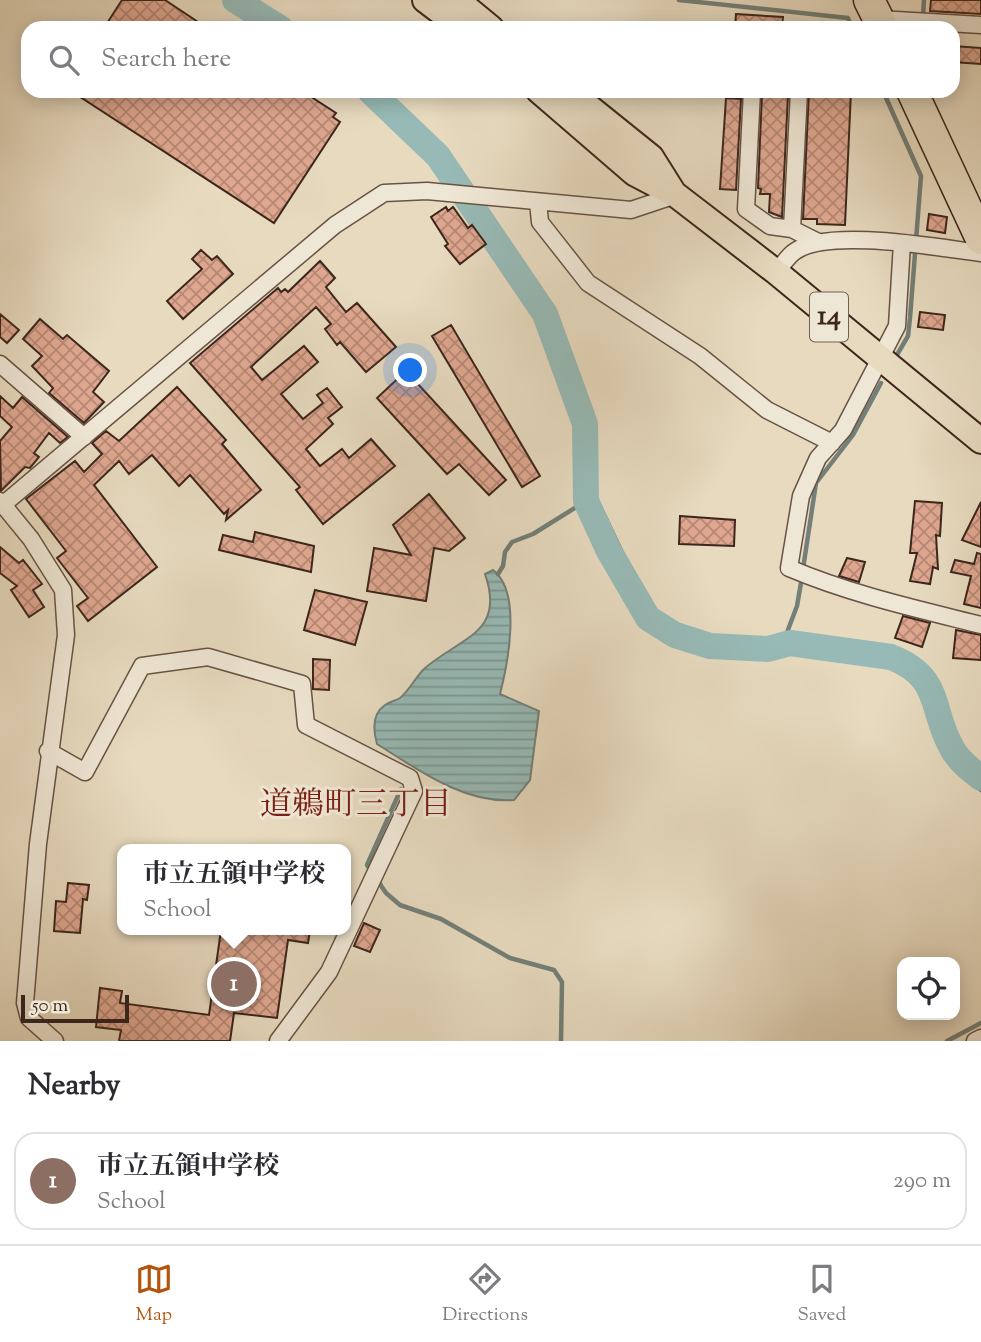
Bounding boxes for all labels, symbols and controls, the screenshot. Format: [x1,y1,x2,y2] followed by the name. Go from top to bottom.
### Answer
[21,21,960,98] search box
[45,41,83,79] icon: search
[101,41,231,78] text: Search here
[810,292,848,342] road number: 14
[393,353,427,387] your location
[260,783,452,829] district label: 道鵜町三丁目
[117,844,351,935] popup
[143,857,325,894] text: 市立五領中学校
[143,894,212,927] text: School
[897,957,960,1020] map controls
[897,957,960,1020] button: locate
[211,958,257,1010] pin: 1
[21,992,130,1024] scale bar
[32,993,68,1020] text: 50 m
[28,1065,120,1108] text: Nearby
[97,1149,279,1186] text: 市立五領中学校
[49,1165,57,1198] text: 1
[893,1165,951,1198] text: 290 m
[97,1186,166,1219] text: School
[135,1260,173,1329] tab: Map
[442,1260,528,1329] tab: Directions
[797,1260,846,1329] tab: Saved

